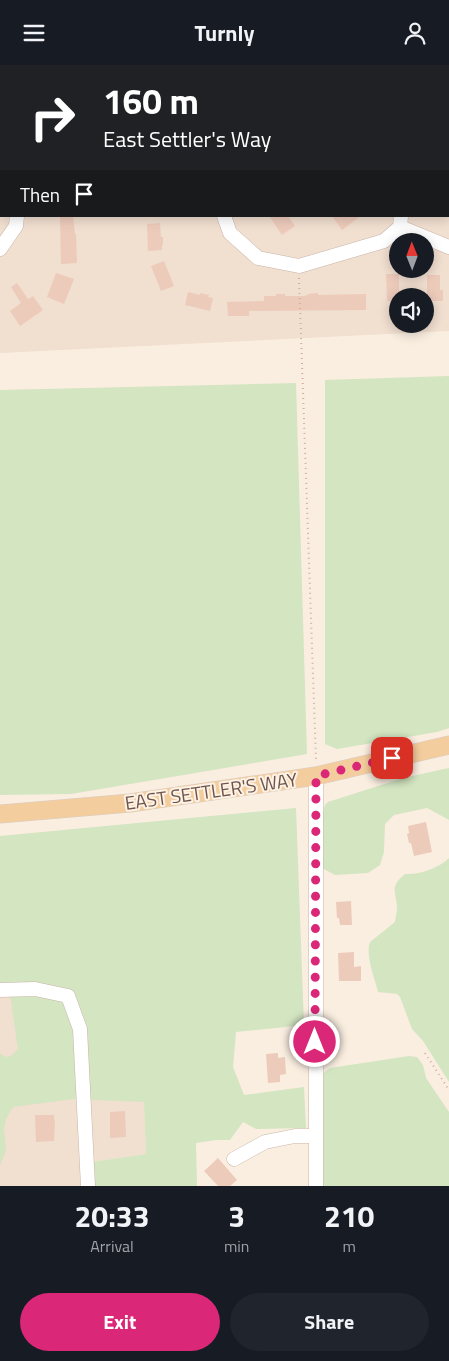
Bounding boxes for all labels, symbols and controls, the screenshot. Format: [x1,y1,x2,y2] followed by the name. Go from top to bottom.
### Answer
[195,16,254,50] text: Turnly
[20,19,48,47] icon: menu
[401,19,429,47] icon: person
[103,74,199,128] text: 160 m
[20,85,85,150] icon: right
[103,122,271,156] text: East Settler's Way
[20,180,60,209] text: Then
[70,180,98,208] icon: arrive
[389,233,434,277] north arrow
[389,233,434,333] map controls
[389,288,434,333] button: sound
[371,737,413,779] pin
[378,744,406,772] icon: arrive
[123,764,300,817] street label: EAST SETTLER'S WAY
[288,1015,340,1067] position arrow
[75,1193,149,1239] text: 20:33
[228,1193,245,1239] text: 3
[324,1193,374,1239] text: 210
[90,1234,134,1258] text: Arrival
[224,1234,249,1258] text: min
[343,1234,356,1258] text: m
[20,1293,220,1351] button: Exit
[230,1293,429,1351] button: Share

